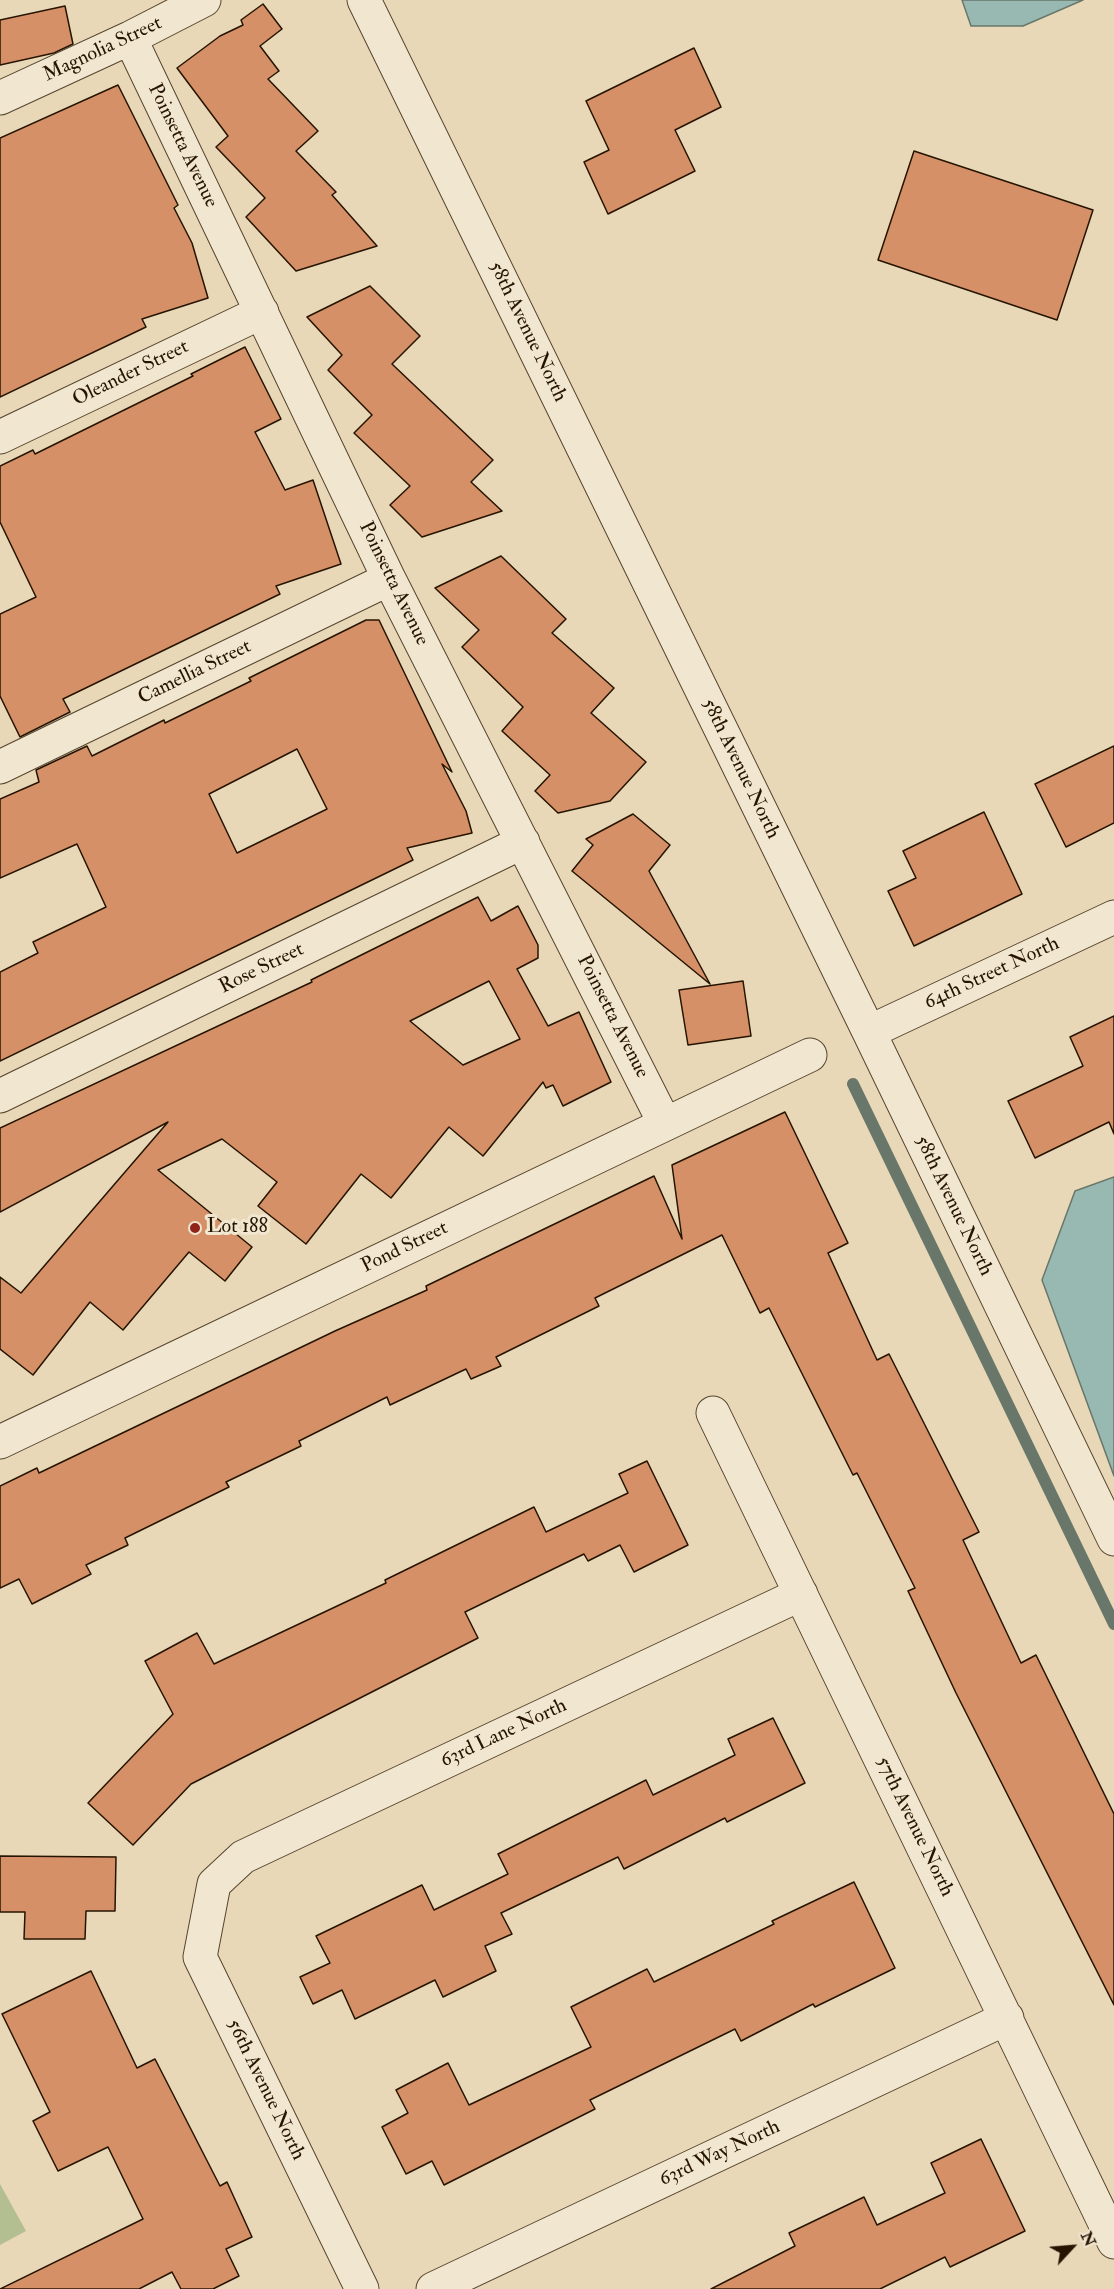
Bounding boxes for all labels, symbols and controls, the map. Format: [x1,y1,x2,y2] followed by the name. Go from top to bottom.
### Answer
[40,12,166,88] street label: Magnolia Street
[142,80,222,212] street label: Poinsetta Avenue
[483,258,571,406] street label: 58th Avenue North
[69,336,193,412] street label: Oleander Street
[353,518,433,650] street label: Poinsetta Avenue
[135,635,255,711] street label: Camellia Street
[696,695,784,843] street label: 58th Avenue North
[921,932,1063,1016] street label: 64th Street North
[216,938,308,1000] street label: Rose Street
[571,951,653,1083] street label: Poinsetta Avenue
[909,1132,997,1280] street label: 58th Avenue North
[207,1216,268,1240] place label: Lot 188
[358,1217,452,1279] street label: Pond Street
[188,1221,202,1235] marker: Lot 188
[437,1694,571,1774] street label: 63rd Lane North
[870,1753,958,1901] street label: 57th Avenue North
[221,2016,309,2164] street label: 56th Avenue North
[656,2116,784,2192] street label: 63rd Way North
[1042,2217,1102,2277] north arrow
[1076,2228,1100,2250] text: N

